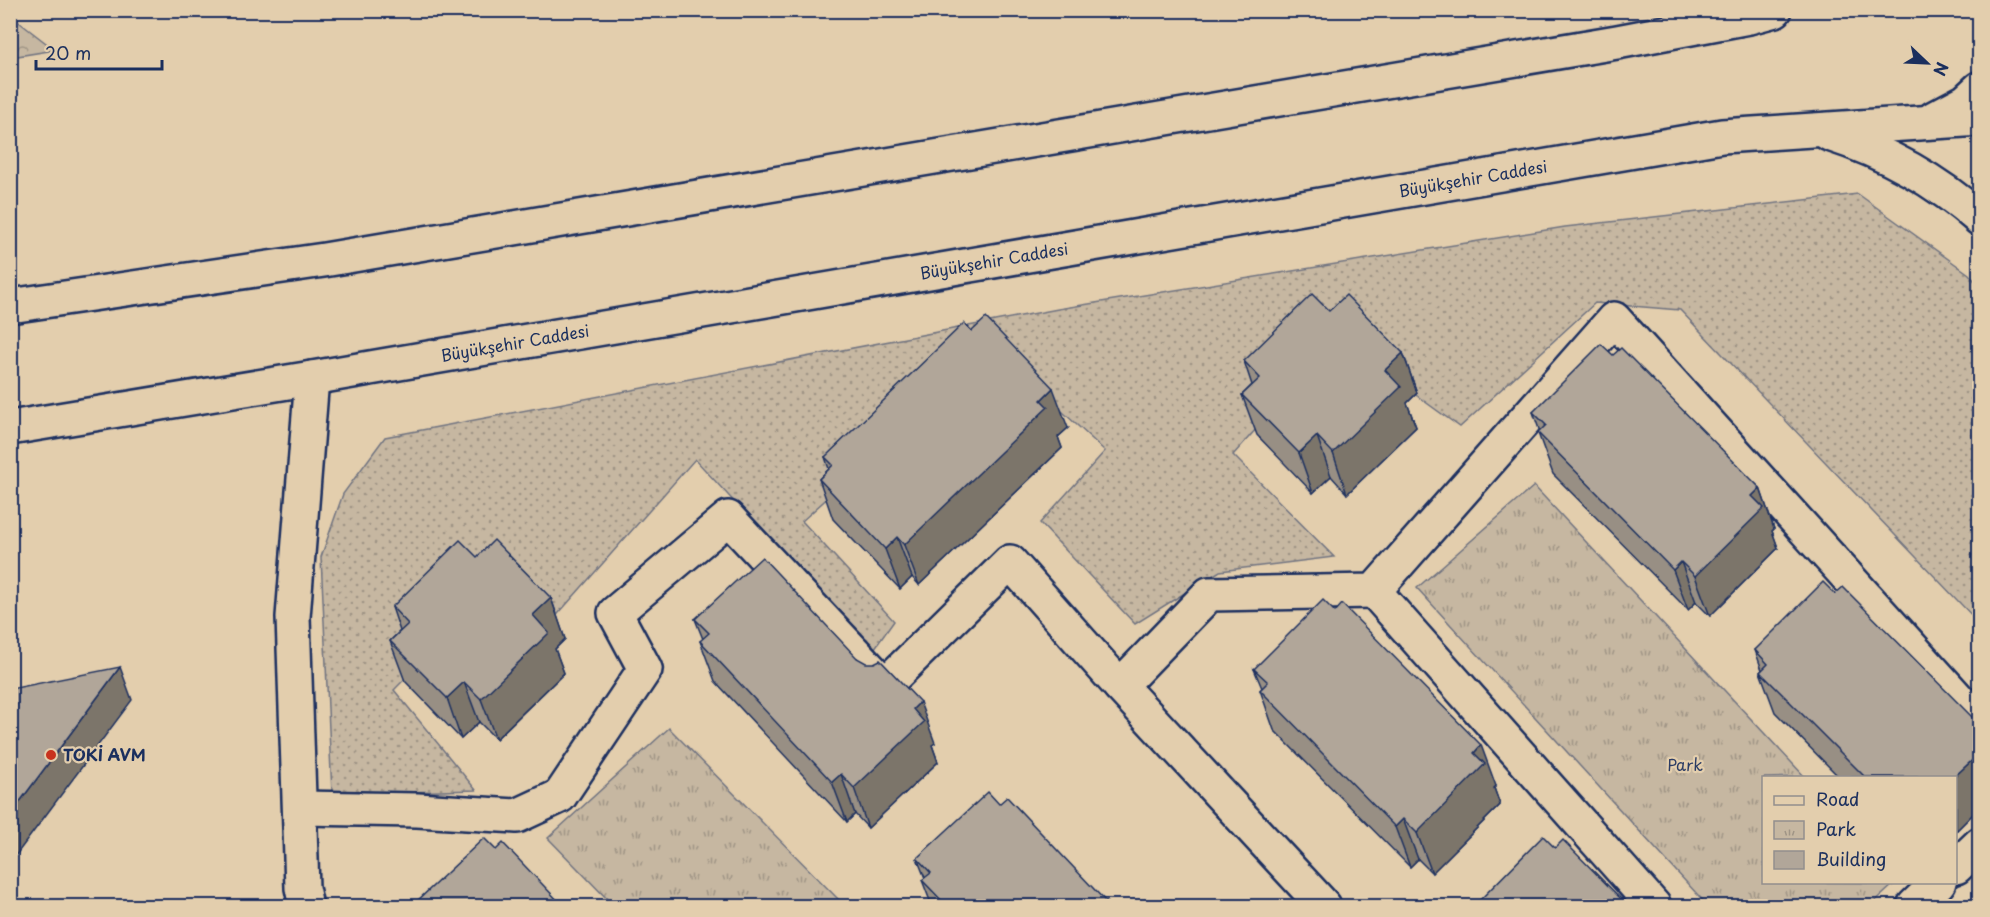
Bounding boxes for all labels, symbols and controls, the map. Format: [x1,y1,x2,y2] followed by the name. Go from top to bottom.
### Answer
[36,33,162,71] scale bar
[1897,33,1957,93] north arrow
[45,39,91,66] text: 20 m
[1928,59,1955,80] text: N
[1397,153,1549,202] street label: Büyükşehir Caddesi
[918,235,1070,285] street label: Büyükşehir Caddesi
[439,318,591,367] street label: Büyükşehir Caddesi
[63,742,146,766] place label: TOKİ AVM
[44,748,58,762] marker: TOKİ AVM
[1667,752,1703,776] park label: Park
[1762,776,1957,884] legend
[1816,785,1860,812] text: Road
[1816,815,1856,842] text: Park
[1816,845,1886,872] text: Building

